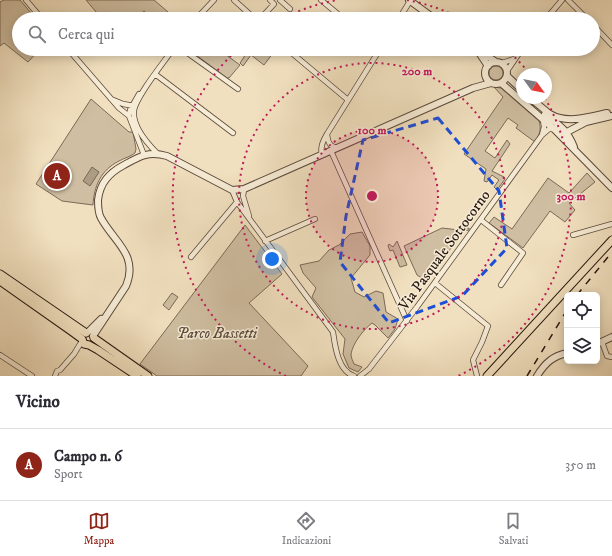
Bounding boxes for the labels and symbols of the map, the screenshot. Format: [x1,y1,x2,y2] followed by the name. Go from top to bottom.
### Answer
[402,64,432,79] text: 200 m
[516,68,552,104] north arrow
[358,123,386,138] text: 100 m
[44,161,70,191] pin: A
[394,186,494,315] street label: Via Pasquale Sottocorno
[365,189,379,203] centre of rings
[557,189,585,204] text: 300 m
[262,249,282,269] your location
[177,324,258,343] park label: Parco Bassetti

